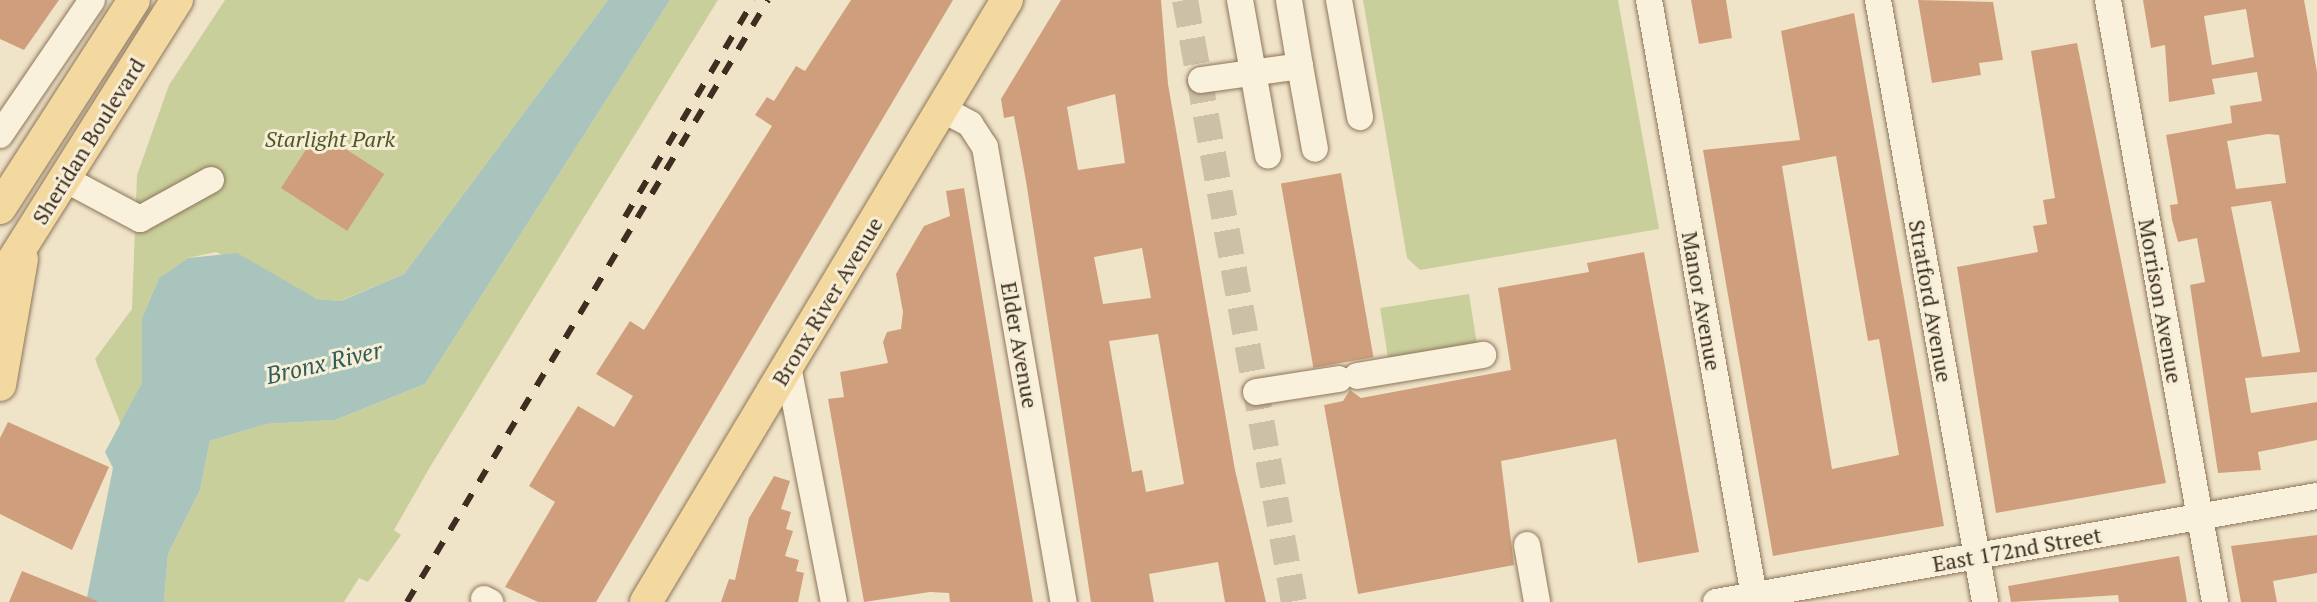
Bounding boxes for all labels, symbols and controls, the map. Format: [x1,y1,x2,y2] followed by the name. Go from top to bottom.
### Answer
[26,53,150,229] street label: Sheridan Boulevard
[265,126,395,152] park label: Starlight Park
[766,212,888,390] street label: Bronx River Avenue
[1904,217,1958,385] street label: Stratford Avenue
[2134,217,2188,385] street label: Morrison Avenue
[1677,229,1727,373] street label: Manor Avenue
[996,279,1044,411] street label: Elder Avenue
[263,336,385,390] water label: Bronx River
[1930,521,2104,577] street label: East 172nd Street

